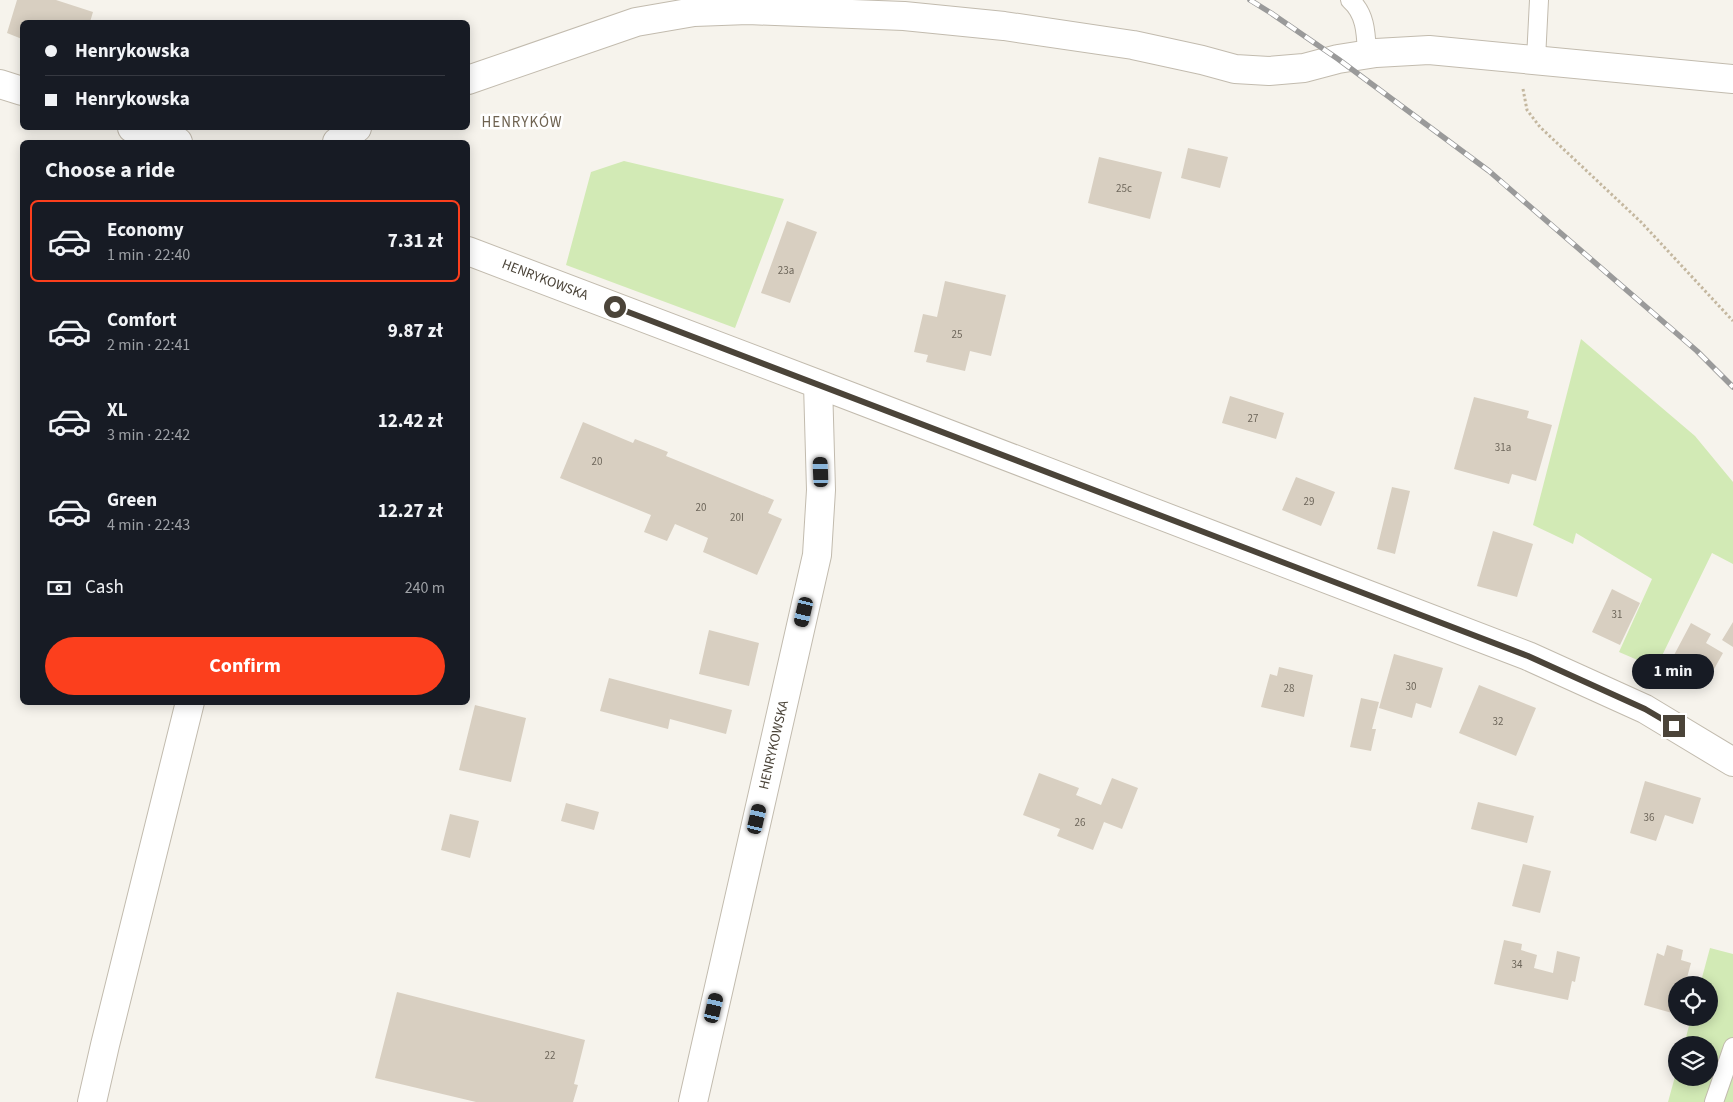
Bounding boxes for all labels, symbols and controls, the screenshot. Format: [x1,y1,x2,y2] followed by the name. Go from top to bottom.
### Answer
[75,38,190,65] text: Henrykowska
[75,86,190,113] text: Henrykowska
[481,112,563,133] district label: HENRYKÓW
[45,154,175,186] text: Choose a ride
[1116,181,1132,196] house number: 25c
[107,217,184,244] text: Economy
[47,219,92,264] icon: car
[388,228,443,255] text: 7.31 zł
[107,244,190,266] text: 1 min · 22:40
[499,254,592,306] street label: HENRYKOWSKA
[778,263,794,278] house number: 23a
[604,296,626,318] route start
[107,307,177,334] text: Comfort
[47,309,92,354] icon: car
[388,318,443,345] text: 9.87 zł
[952,327,962,342] house number: 25
[107,334,190,356] text: 2 min · 22:41
[107,397,128,424] text: XL
[47,399,92,444] icon: car
[378,408,443,435] text: 12.42 zł
[1248,411,1258,426] house number: 27
[107,424,190,446] text: 3 min · 22:42
[1495,440,1511,455] house number: 31a
[592,454,602,469] house number: 20
[812,457,829,487] car
[107,487,157,514] text: Green
[47,489,92,534] icon: car
[1304,494,1314,509] house number: 29
[378,498,443,525] text: 12.27 zł
[696,500,706,515] house number: 20
[730,510,744,525] house number: 20I
[107,514,190,536] text: 4 min · 22:43
[45,574,73,602] icon: cash
[85,574,124,601] text: Cash
[405,577,445,599] text: 240 m
[793,596,814,628] car
[1612,607,1622,622] house number: 31
[45,637,445,695] button: Confirm
[1633,654,1715,688] callout: 1 min
[1654,660,1692,682] text: 1 min
[1406,679,1416,694] house number: 30
[1284,681,1295,696] house number: 28
[754,698,794,792] street label: HENRYKOWSKA
[1493,714,1503,729] house number: 32
[1663,715,1685,737] route end
[746,803,767,835] car
[1644,810,1655,825] house number: 36
[1075,815,1086,830] house number: 26
[1512,957,1523,972] house number: 34
[1668,976,1718,1086] map controls
[1668,976,1718,1026] button: locate
[703,992,724,1024] car
[1668,1036,1718,1086] button: layers
[545,1048,555,1063] house number: 22

